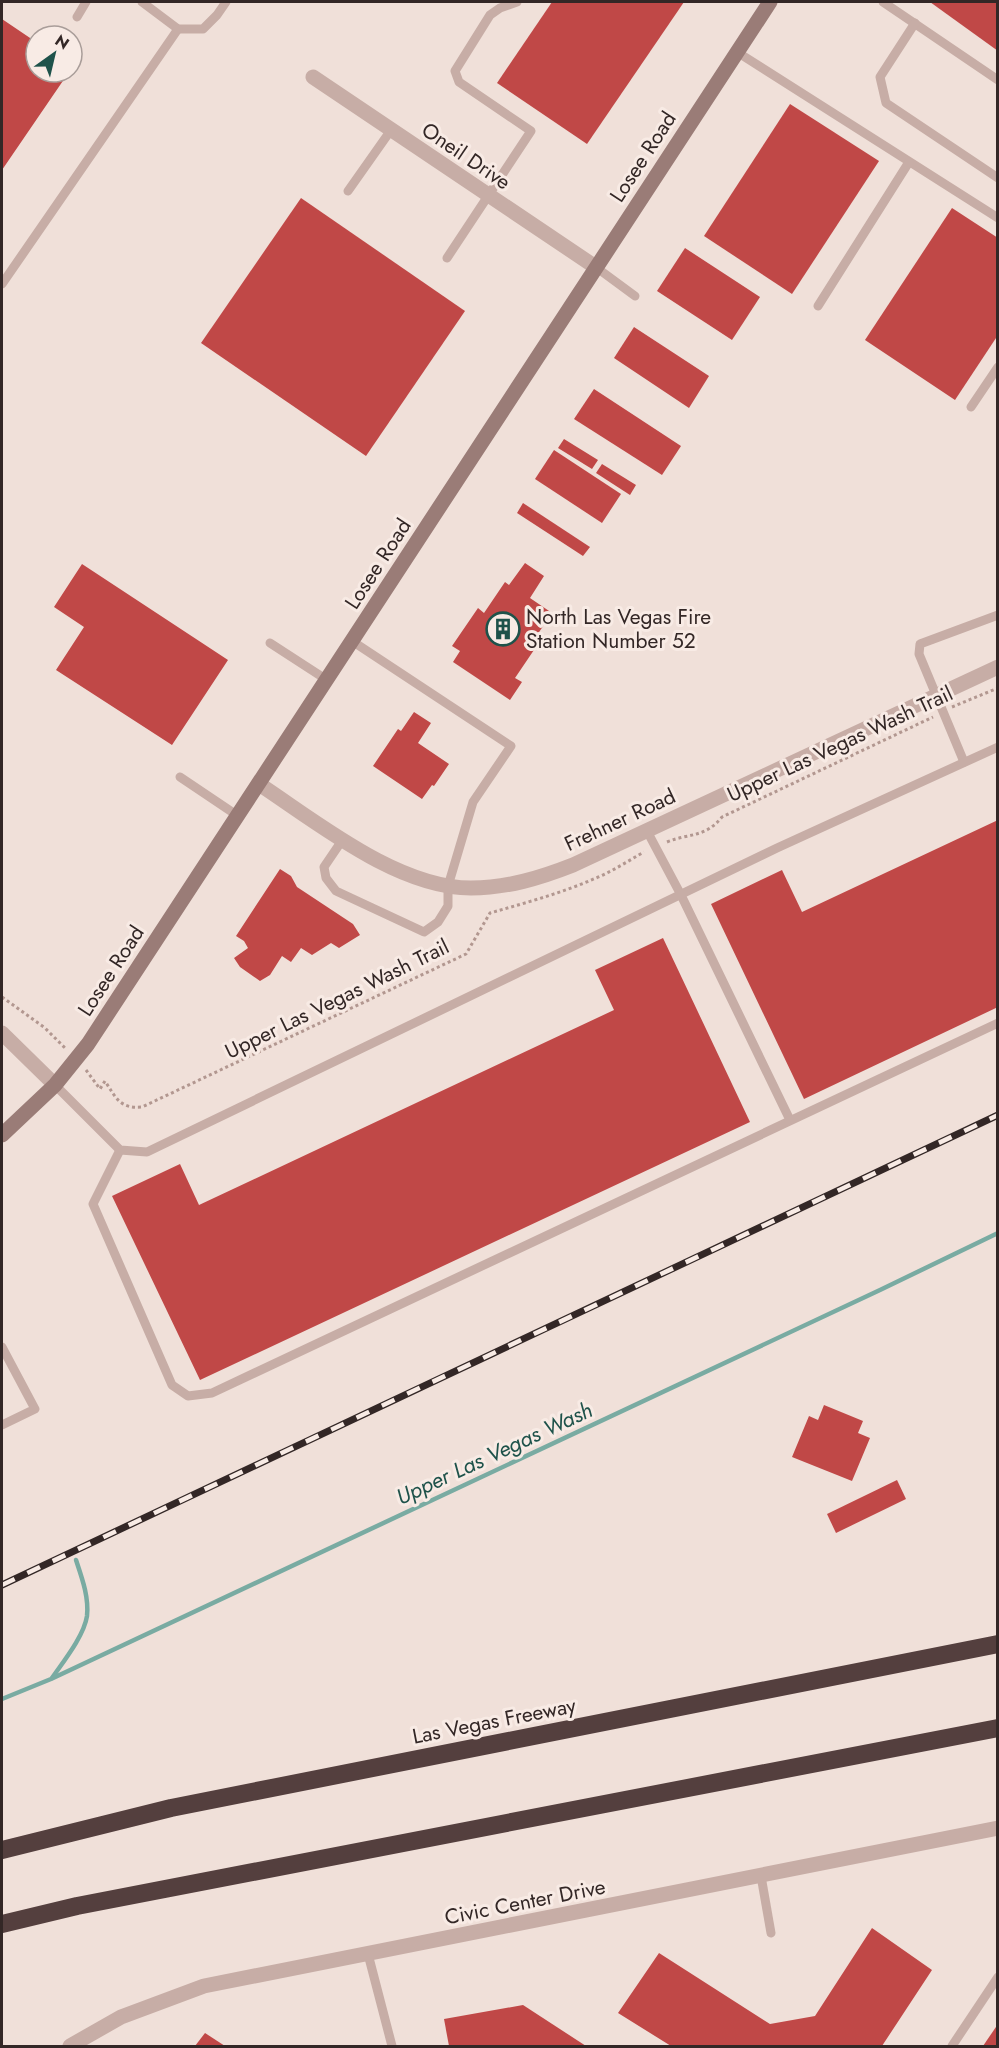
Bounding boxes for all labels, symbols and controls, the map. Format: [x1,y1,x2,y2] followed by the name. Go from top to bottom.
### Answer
[24,24,84,84] north arrow
[50,29,74,55] text: N
[602,106,684,208] street label: Losee Road
[415,115,517,197] street label: Oneil Drive
[337,513,419,615] street label: Losee Road
[526,602,711,656] place label: North Las Vegas Fire Station Number 52
[485,611,521,647] building icon: North Las Vegas Fire Station Number 52
[722,678,958,810] street label: Upper Las Vegas Wash Trail
[560,781,680,859] street label: Frehner Road
[70,920,152,1022] street label: Losee Road
[220,932,454,1066] street label: Upper Las Vegas Wash Trail
[391,1393,597,1513] water label: Upper Las Vegas Wash
[410,1690,579,1752] street label: Las Vegas Freeway
[442,1872,608,1932] street label: Civic Center Drive

